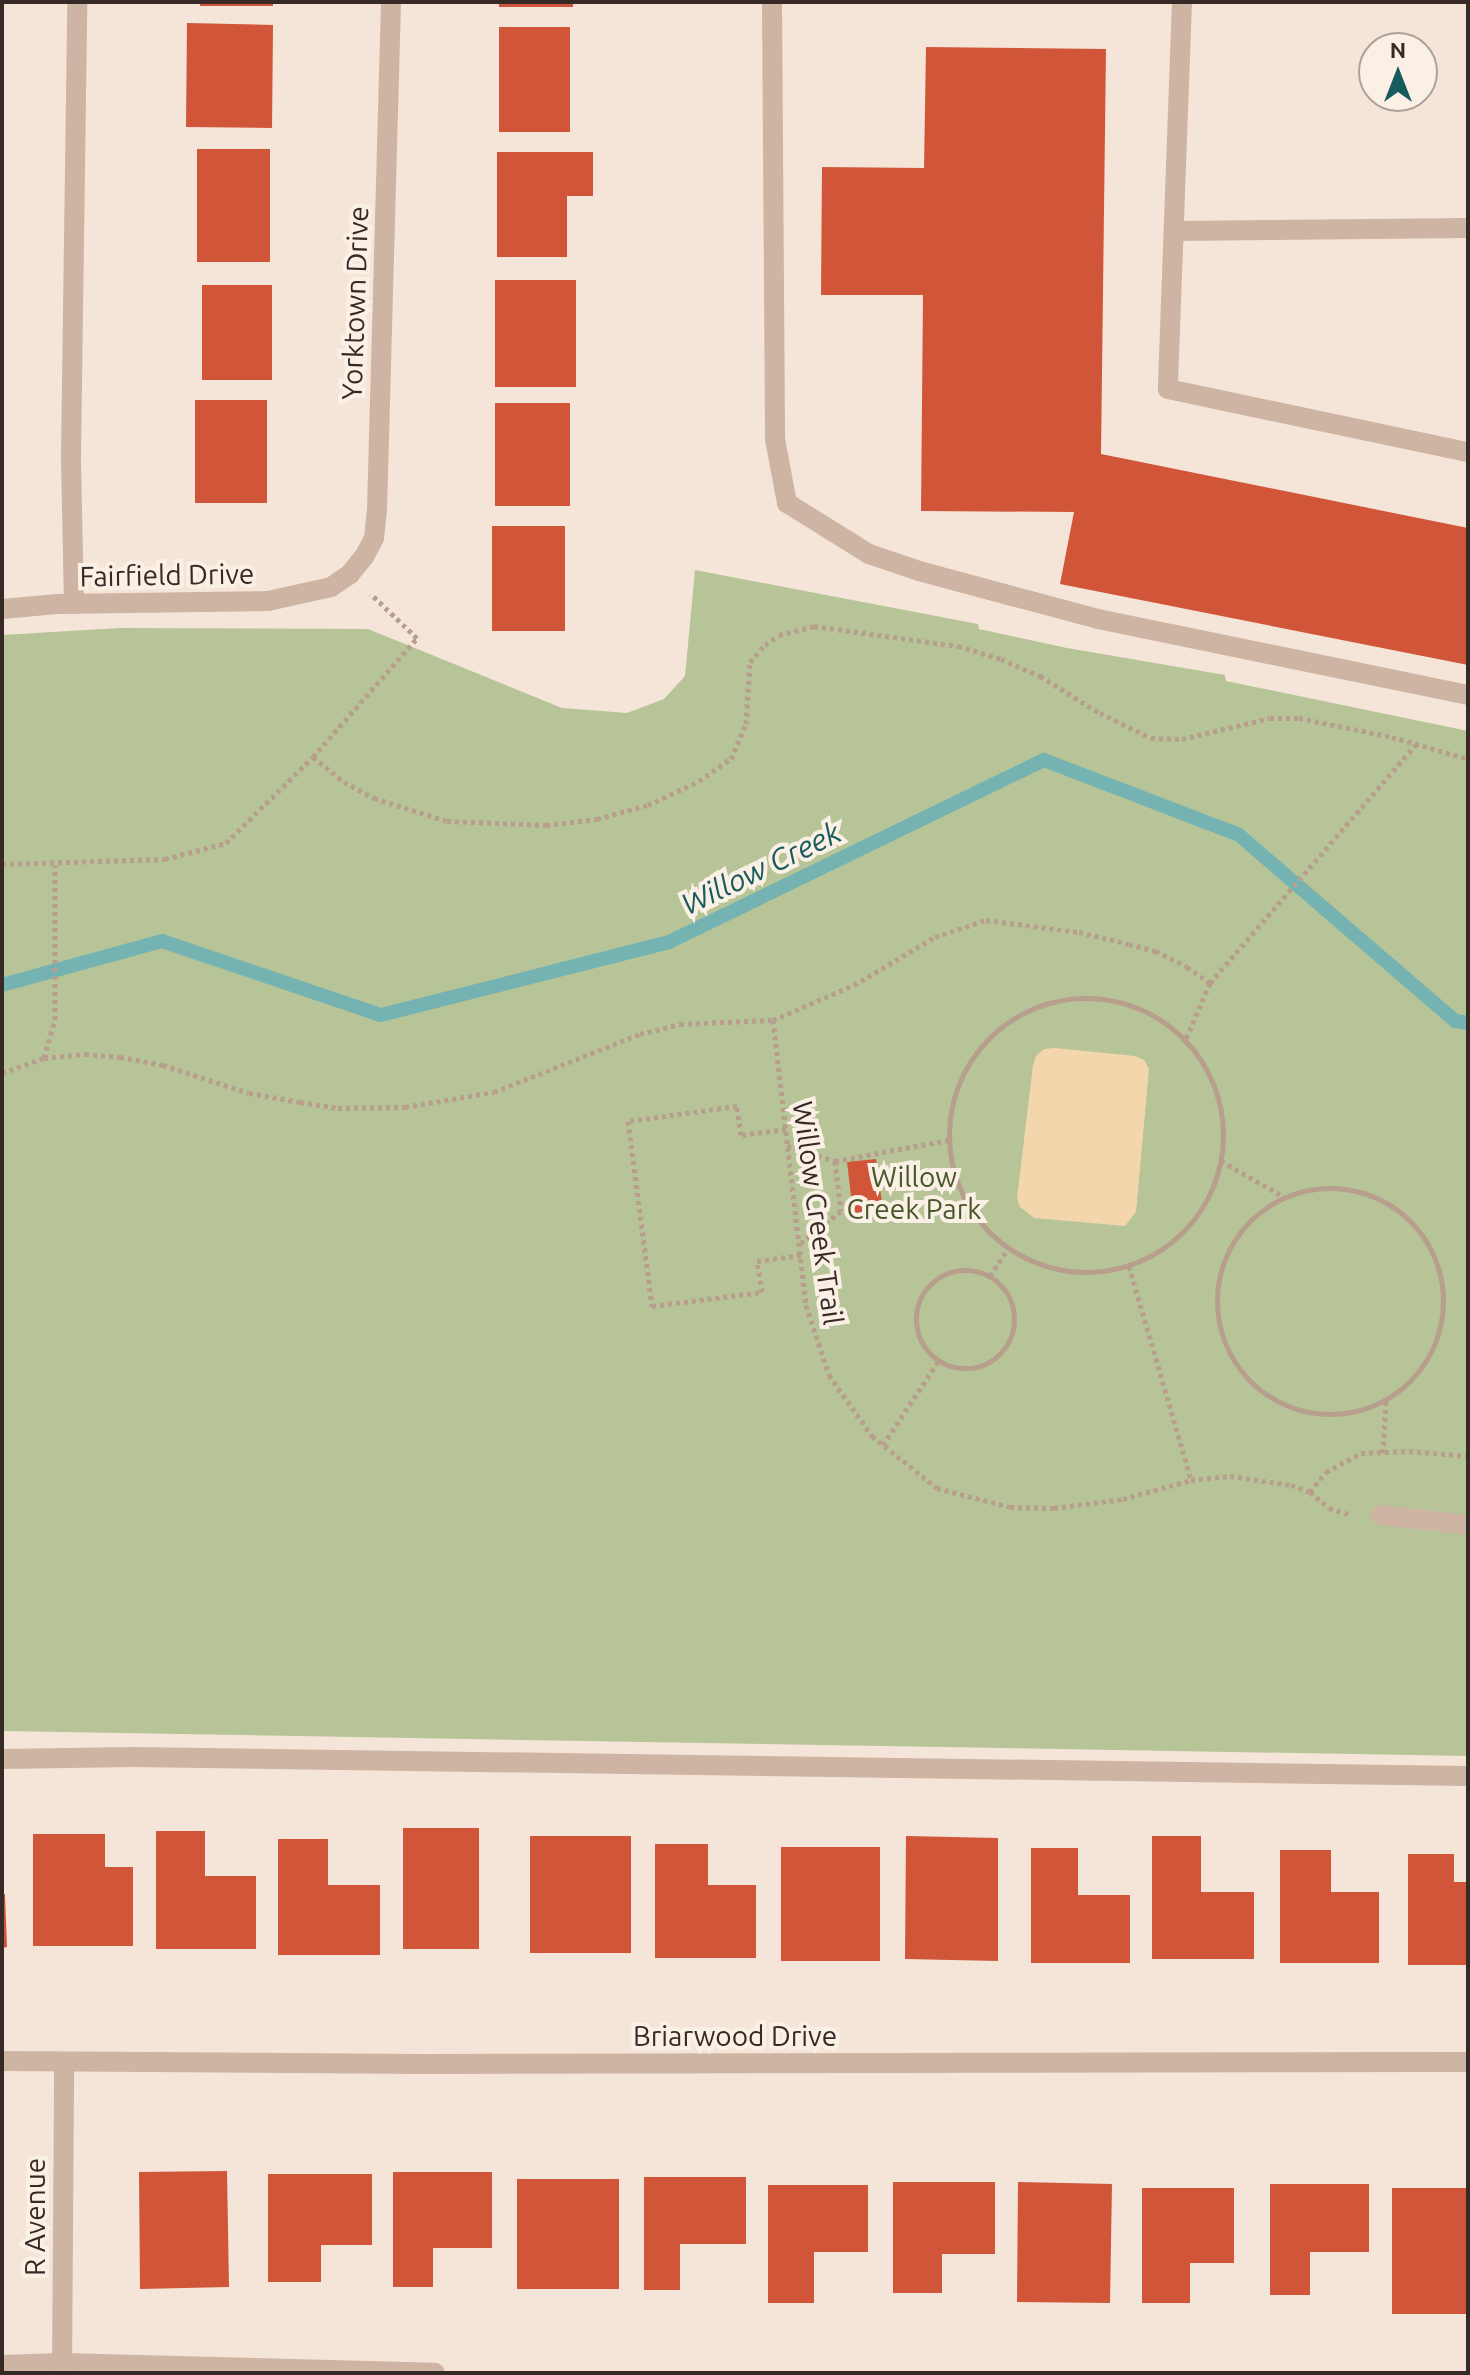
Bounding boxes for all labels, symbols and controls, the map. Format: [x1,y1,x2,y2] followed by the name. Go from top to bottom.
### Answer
[1358,32,1438,112] north arrow
[1390,37,1406,62] text: N
[335,206,375,400] street label: Yorktown Drive
[79,557,255,593] street label: Fairfield Drive
[675,814,847,922] water label: Willow Creek
[786,1099,850,1327] street label: Willow Creek Trail
[847,1160,981,1226] park label: Willow Creek Park
[633,2019,837,2053] street label: Briarwood Drive
[18,2158,52,2276] street label: R Avenue

